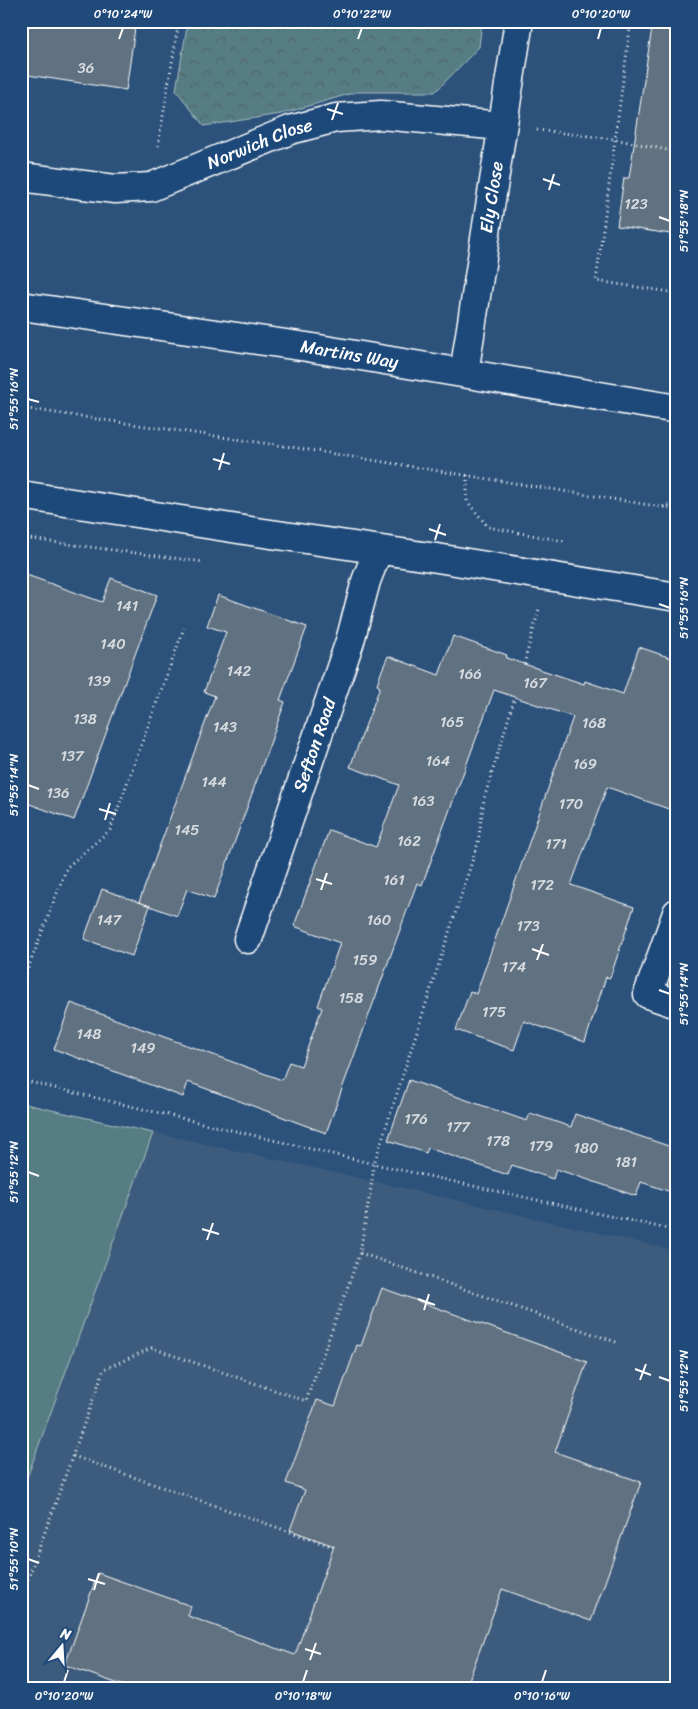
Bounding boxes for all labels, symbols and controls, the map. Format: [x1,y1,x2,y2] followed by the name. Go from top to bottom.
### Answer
[94,3,153,25] text: 0°10'24"W
[333,3,392,25] text: 0°10'22"W
[572,3,631,25] text: 0°10'20"W
[78,55,94,81] house number: 36
[202,109,316,178] street label: Norwich Close
[470,159,513,235] street label: Ely Close
[673,189,695,252] text: 51°55'18"N
[624,191,648,217] house number: 123
[298,330,402,378] street label: Martins Way
[3,367,25,430] text: 51°55'16"N
[673,576,695,639] text: 51°55'16"N
[116,593,138,619] house number: 141
[100,631,126,657] house number: 140
[227,658,252,684] house number: 142
[458,661,482,687] house number: 166
[87,668,111,694] house number: 139
[523,670,548,696] house number: 167
[283,692,346,796] street label: Sefton Road
[73,706,97,732] house number: 138
[440,709,464,735] house number: 165
[582,710,606,736] house number: 168
[213,714,237,740] house number: 143
[60,743,85,769] house number: 137
[426,748,450,774] house number: 164
[573,751,597,777] house number: 169
[3,753,25,816] text: 51°55'14"N
[201,769,227,795] house number: 144
[46,780,70,806] house number: 136
[411,788,435,814] house number: 163
[559,791,583,817] house number: 170
[175,817,199,843] house number: 145
[397,828,421,854] house number: 162
[545,831,567,857] house number: 171
[383,867,405,893] house number: 161
[530,872,554,898] house number: 172
[97,907,123,933] house number: 147
[367,907,391,933] house number: 160
[516,913,540,939] house number: 173
[353,947,377,973] house number: 159
[502,954,526,980] house number: 174
[673,962,695,1025] text: 51°55'14"N
[339,985,363,1011] house number: 158
[482,999,506,1025] house number: 175
[77,1021,101,1047] house number: 148
[130,1035,156,1061] house number: 149
[404,1106,428,1132] house number: 176
[446,1114,471,1140] house number: 177
[486,1128,510,1154] house number: 178
[529,1133,553,1159] house number: 179
[574,1135,598,1161] house number: 180
[3,1140,25,1203] text: 51°55'12"N
[615,1149,637,1175] house number: 181
[673,1349,695,1412] text: 51°55'12"N
[3,1527,25,1590] text: 51°55'10"N
[56,1620,75,1648] text: N
[38,1622,88,1672] north arrow
[35,1685,94,1707] text: 0°10'20"W
[275,1685,332,1707] text: 0°10'18"W
[514,1685,571,1707] text: 0°10'16"W

